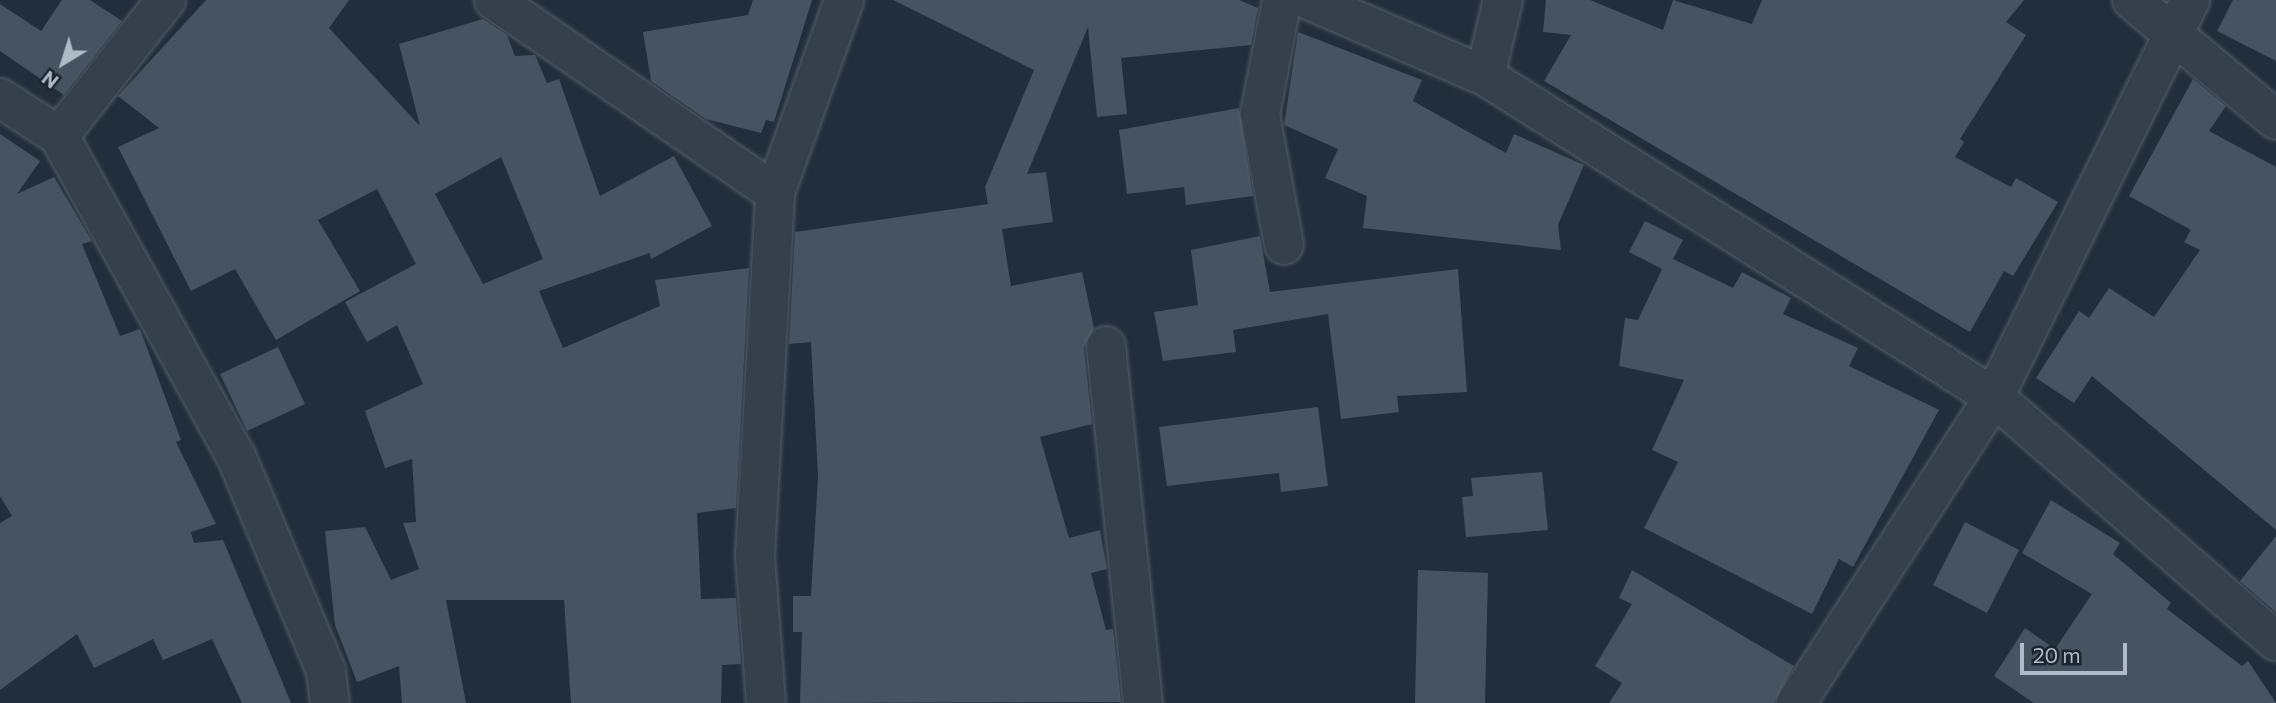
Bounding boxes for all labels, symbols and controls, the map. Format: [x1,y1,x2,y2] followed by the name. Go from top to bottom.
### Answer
[28,28,98,98] north arrow
[37,66,62,93] text: N
[2024,630,2131,674] scale bar
[2033,642,2081,667] text: 20 m

